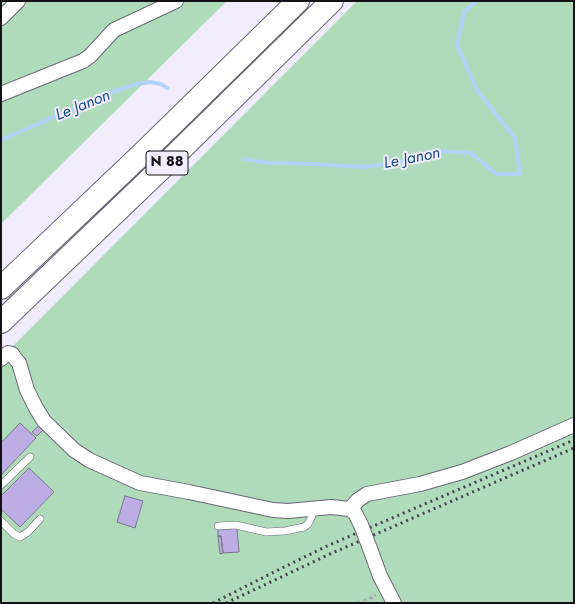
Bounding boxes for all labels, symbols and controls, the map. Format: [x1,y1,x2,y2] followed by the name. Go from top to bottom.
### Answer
[53,86,113,126] water label: Le Janon
[382,144,442,174] water label: Le Janon
[146,151,188,175] road number: N 88

